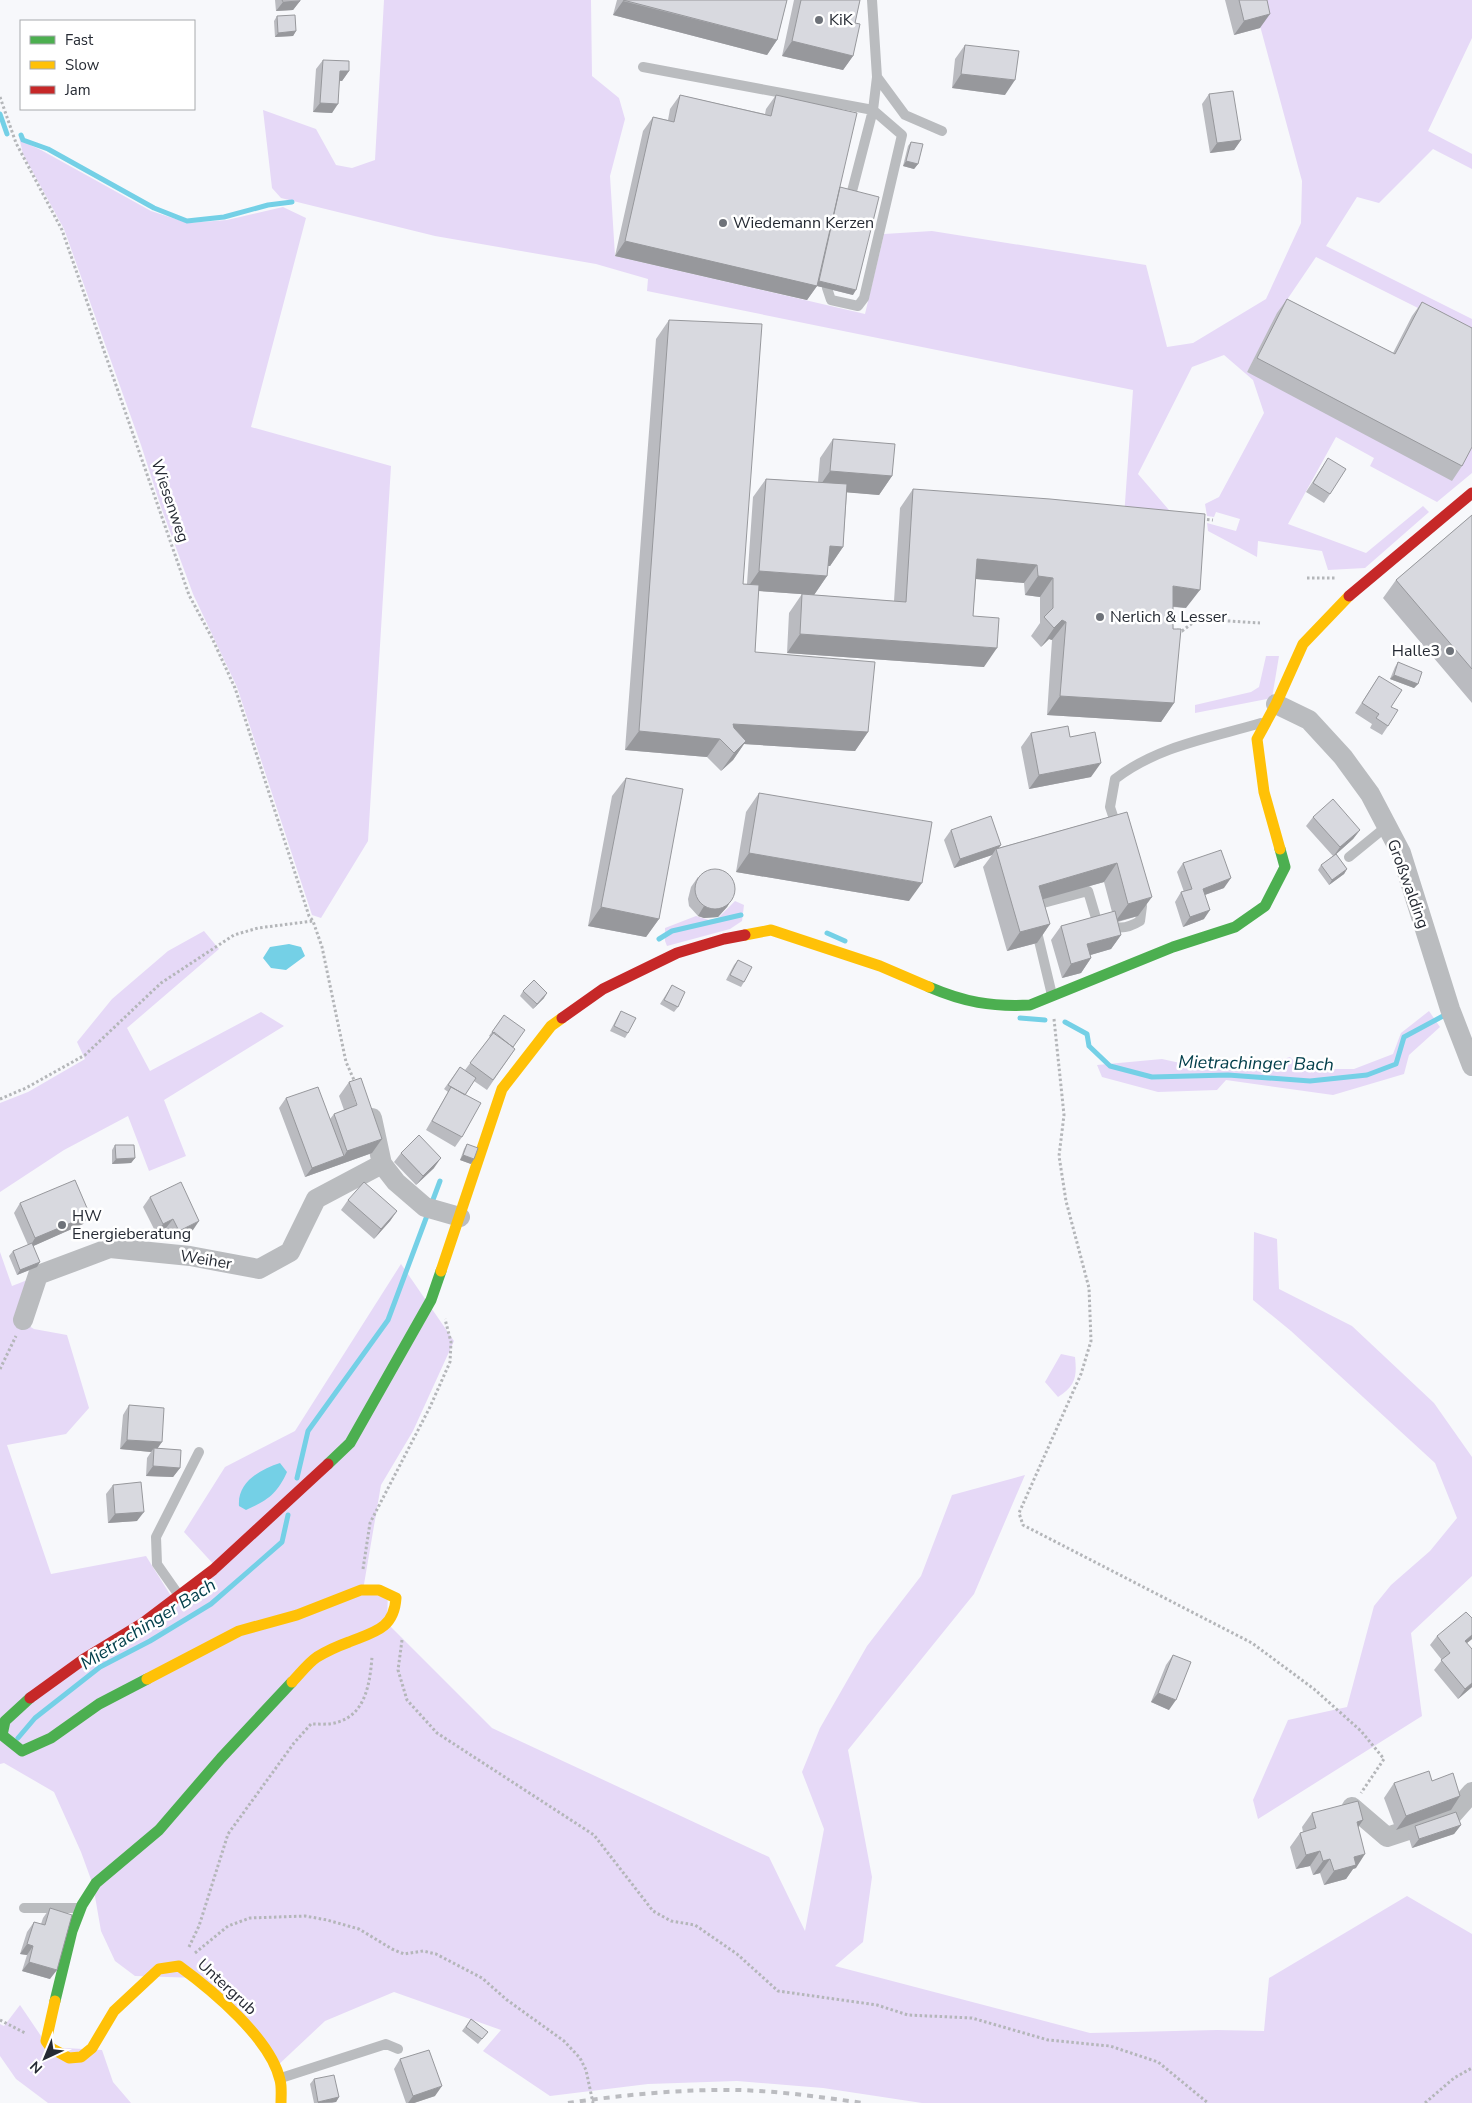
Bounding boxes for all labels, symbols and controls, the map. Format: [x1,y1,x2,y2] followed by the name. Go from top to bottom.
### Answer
[829,9,854,31] place label: KiK
[813,14,825,26] marker: KiK
[20,20,195,110] legend
[65,30,94,50] text: Fast
[65,55,100,75] text: Slow
[64,80,91,100] text: Jam
[733,212,874,234] place label: Wiedemann Kerzen
[717,217,729,229] marker: Wiedemann Kerzen
[146,457,194,545] street label: Wiesenweg
[1110,606,1227,628] place label: Nerlich & Lesser
[1094,611,1106,623] marker: Nerlich & Lesser
[1392,640,1440,662] place label: Halle3
[1444,645,1456,657] marker: Halle3
[1382,836,1434,932] street label: Großwalding
[1178,1050,1334,1076] water label: Mietrachinger Bach
[72,1205,191,1245] place label: HW Energieberatung
[56,1219,68,1231] marker: HW Energieberatung
[178,1245,234,1275] street label: Weiher
[76,1573,220,1675] water label: Mietrachinger Bach
[193,1954,261,2020] street label: Untergrub
[20,2033,70,2083] north arrow
[26,2057,47,2077] text: N

